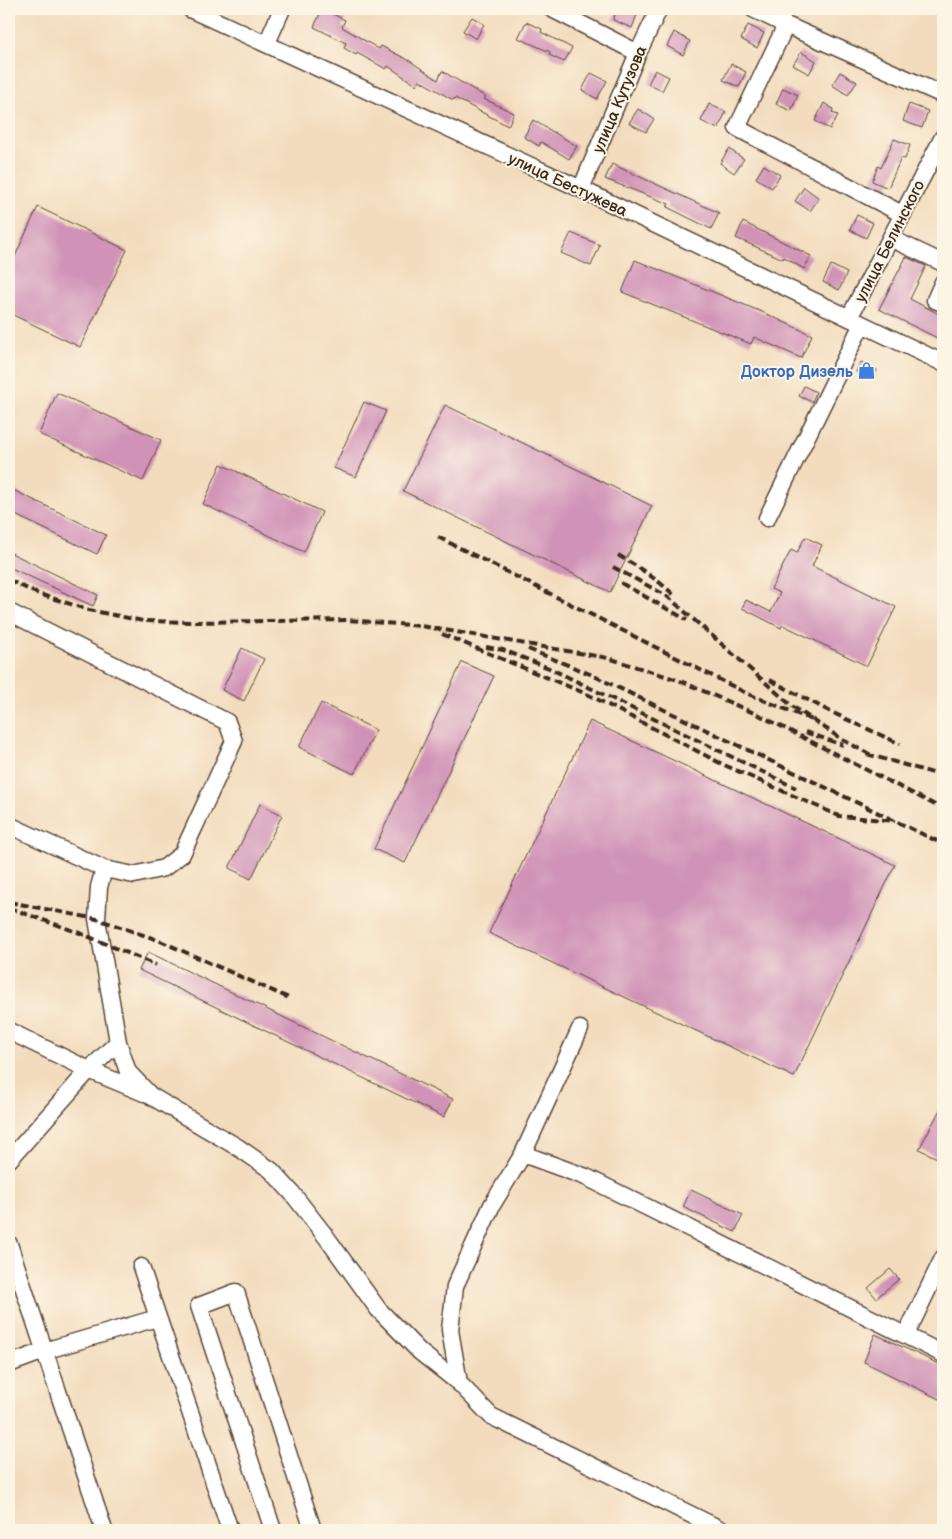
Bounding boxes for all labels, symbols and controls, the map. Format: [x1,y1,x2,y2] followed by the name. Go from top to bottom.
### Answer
[589,42,652,156] street label: улица Кутузова
[505,149,630,221] street label: улица Бестужева
[851,178,929,306] street label: улица Белинского
[857,361,877,381] shop icon: Доктор Дизель
[741,363,854,382] place label: Доктор Дизель

